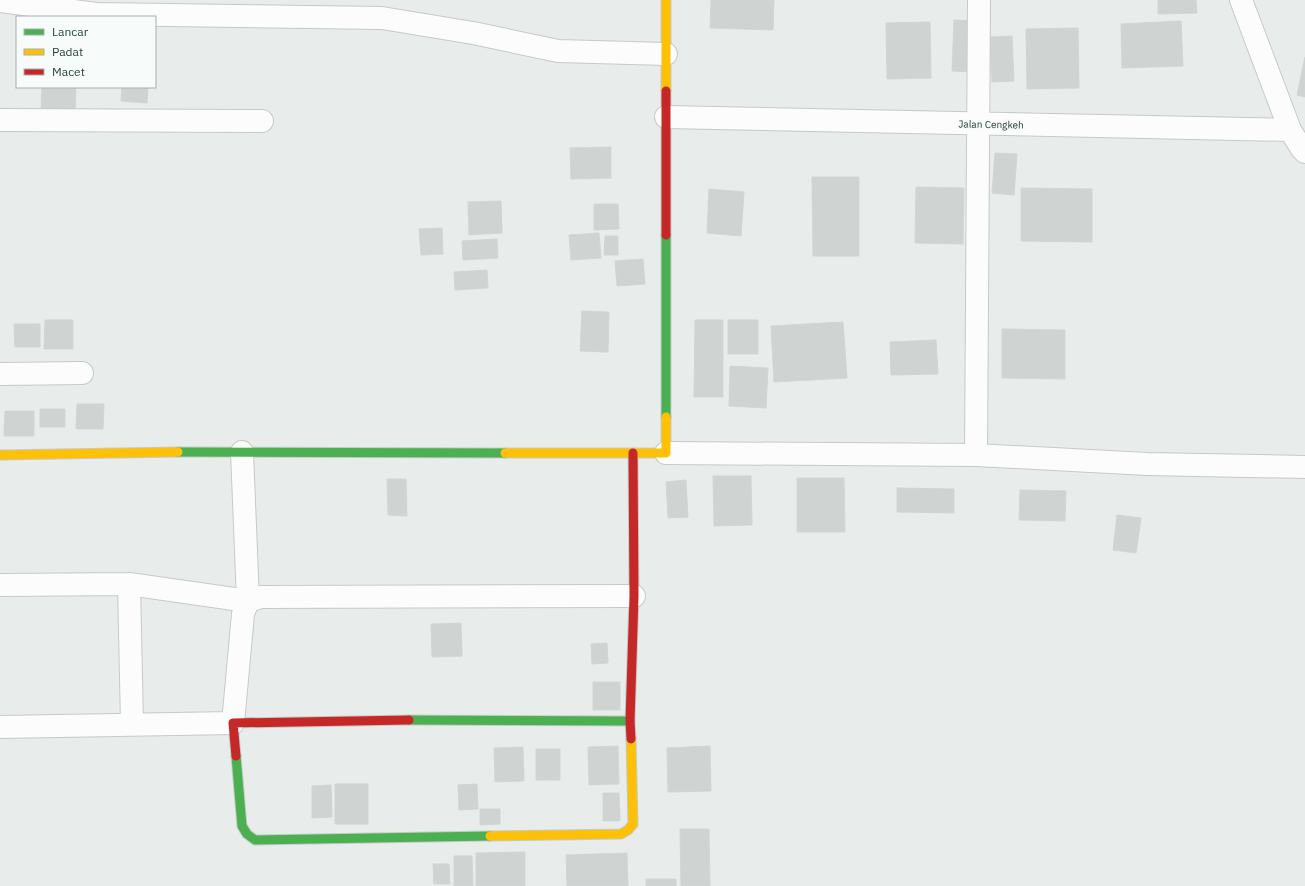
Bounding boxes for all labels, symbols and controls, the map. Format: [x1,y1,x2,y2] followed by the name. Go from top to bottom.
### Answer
[16,16,156,88] legend
[52,24,89,39] text: Lancar
[52,44,83,59] text: Padat
[52,64,85,79] text: Macet
[958,117,1024,132] street label: Jalan Cengkeh

